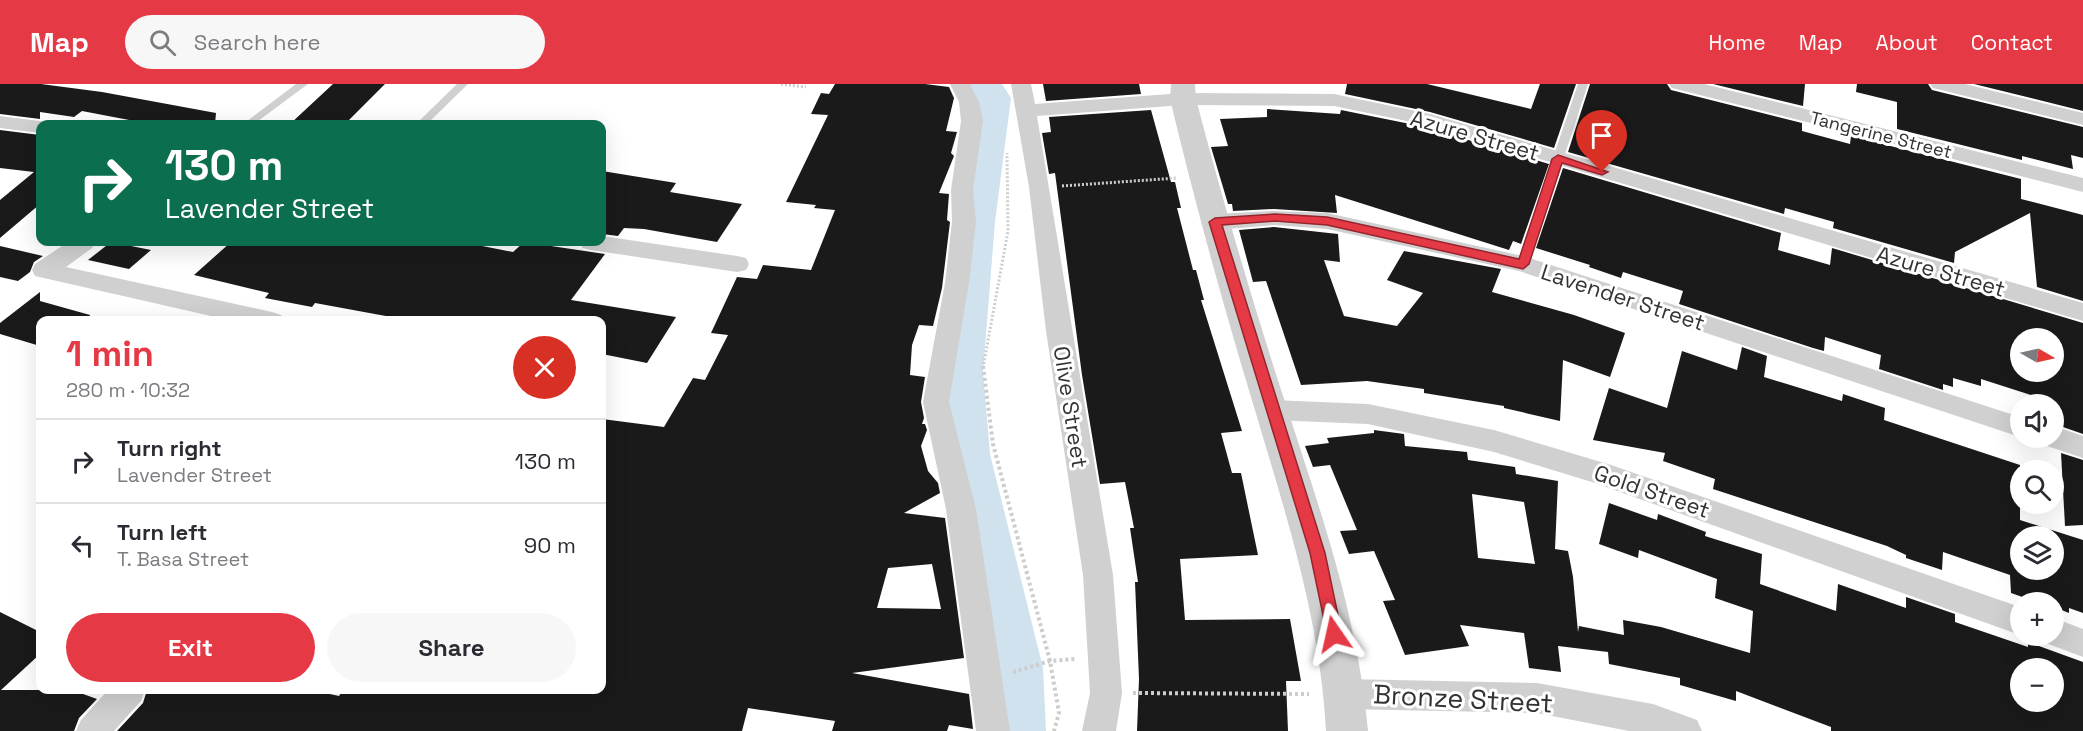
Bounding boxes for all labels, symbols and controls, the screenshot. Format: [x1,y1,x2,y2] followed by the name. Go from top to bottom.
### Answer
[125,15,545,69] search box
[30,24,89,60] text: Map
[146,26,179,59] icon: search
[194,28,321,56] text: Search here
[1708,29,1766,56] text: Home
[1799,29,1843,56] text: Map
[1876,29,1938,56] text: About
[1971,29,2053,56] text: Contact
[1407,103,1543,167] street label: Azure Street
[1808,106,1954,163] street label: Tangerine Street
[1576,110,1627,172] pin
[1585,119,1618,152] icon: arrive
[165,139,283,192] text: 130 m
[66,144,144,222] icon: right
[165,191,374,226] text: Lavender Street
[1873,239,2009,303] street label: Azure Street
[1538,257,1708,337] street label: Lavender Street
[2010,328,2064,382] north arrow
[2010,328,2064,712] map controls
[66,331,154,377] text: 1 min
[513,336,576,399] button: close
[1048,344,1094,470] street label: Olive Street
[66,377,190,403] text: 280 m · 10:32
[2010,394,2064,448] button: sound
[117,434,222,462] text: Turn right
[66,445,99,478] icon: right
[515,447,576,475] text: 130 m
[1590,458,1714,524] street label: Gold Street
[2010,460,2064,514] button: search
[117,462,272,488] text: Lavender Street
[117,518,207,546] text: Turn left
[2010,526,2064,580] button: layers
[66,529,99,562] icon: left
[524,531,576,559] text: 90 m
[117,546,249,572] text: T. Basa Street
[2010,592,2064,646] button: +
[1302,602,1366,666] position arrow
[66,613,315,682] button: Exit
[327,613,576,682] button: Share
[2010,658,2064,712] button: −
[1372,676,1554,721] street label: Bronze Street

